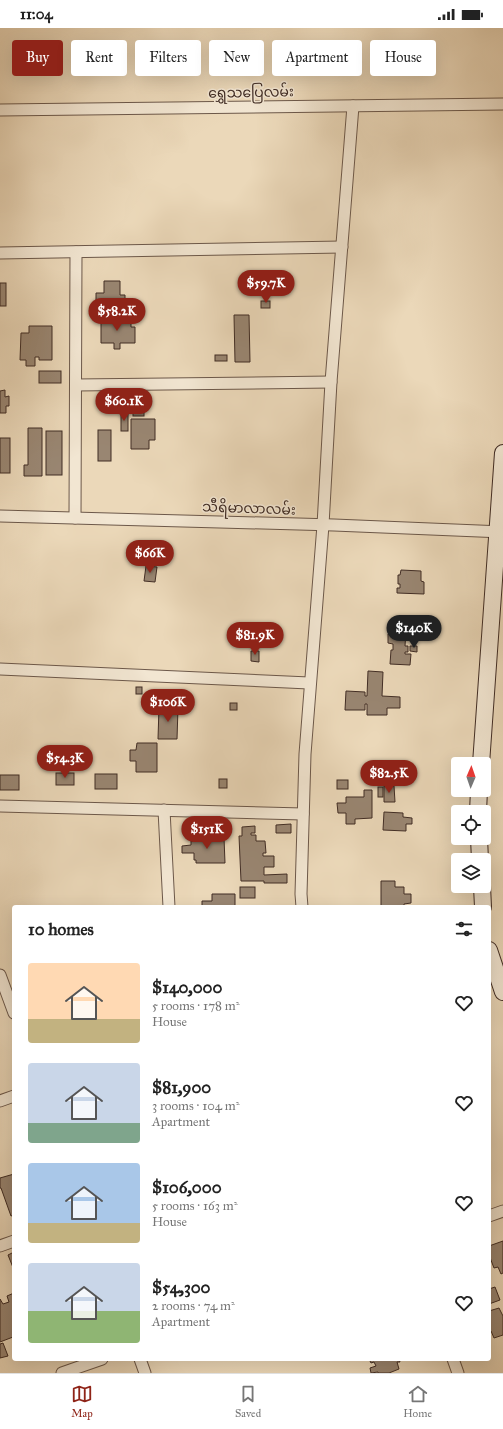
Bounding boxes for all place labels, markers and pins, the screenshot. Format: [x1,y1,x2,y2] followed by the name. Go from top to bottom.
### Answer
[233,270,299,304] pin: $59.7K
[84,298,150,332] pin: $58.2K
[91,388,157,422] pin: $60.1K
[126,540,174,574] pin: $66K
[386,615,442,649] pin: $140K
[222,622,288,656] pin: $81.9K
[140,689,196,723] pin: $106K
[32,745,98,779] pin: $54.3K
[356,760,422,794] pin: $82.5K
[179,816,235,850] pin: $151K

